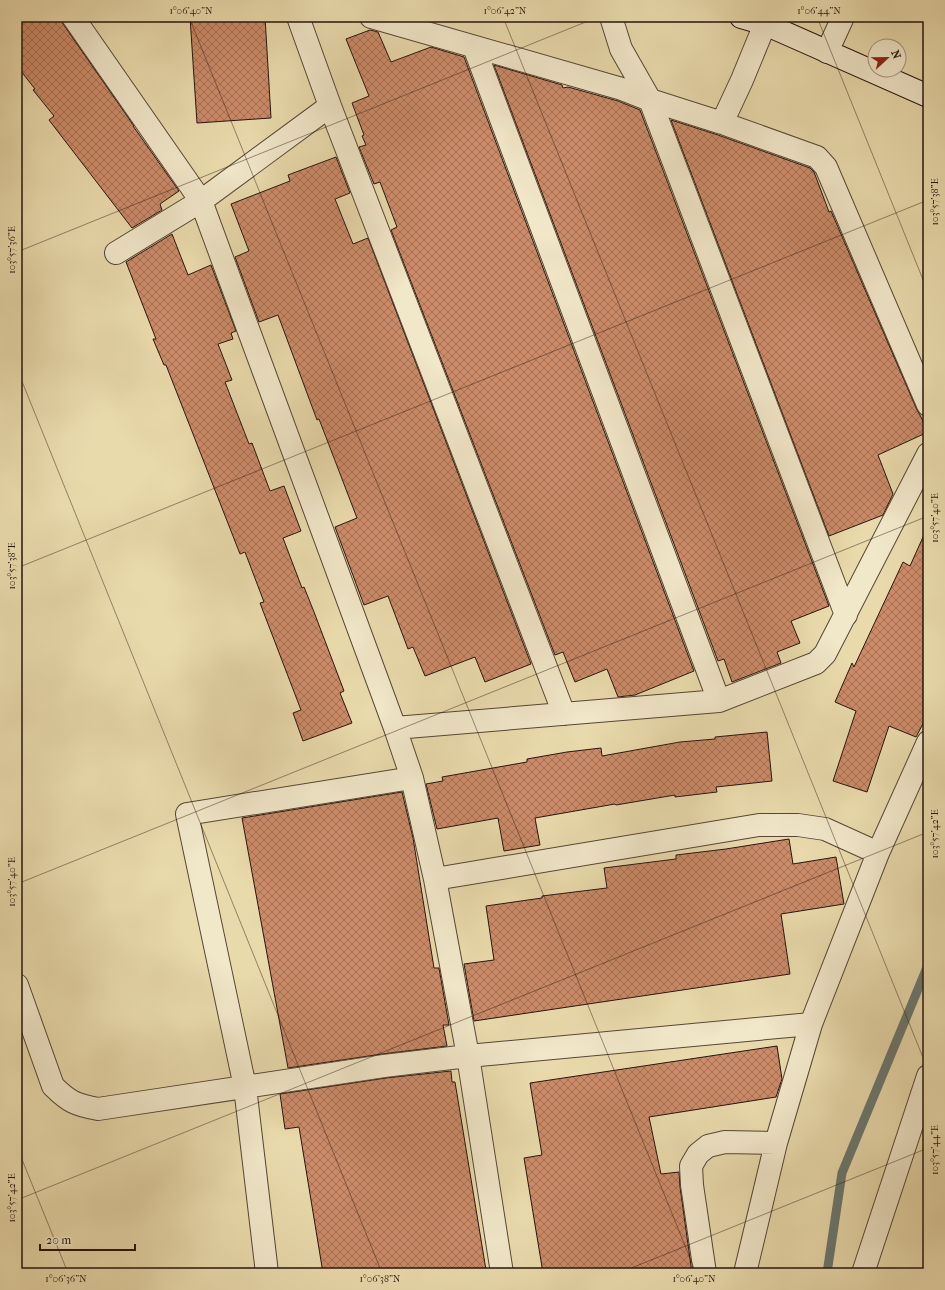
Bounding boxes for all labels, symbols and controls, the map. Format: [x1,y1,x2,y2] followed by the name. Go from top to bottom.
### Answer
[169,5,213,17] text: 1°06'40"N
[484,5,527,17] text: 1°06'42"N
[797,5,841,17] text: 1°06'44"N
[867,38,907,78] north arrow
[888,48,904,61] text: N
[929,178,941,226] text: 103°57'38"E
[6,226,18,274] text: 103°57'36"E
[929,493,941,543] text: 103°57'40"E
[6,542,18,590] text: 103°57'38"E
[929,809,941,859] text: 103°57'42"E
[6,857,18,907] text: 103°57'40"E
[929,1125,941,1175] text: 103°57'44"E
[6,1173,18,1223] text: 103°57'42"E
[40,1226,135,1252] scale bar
[46,1233,71,1247] text: 20 m
[45,1273,87,1285] text: 1°06'36"N
[360,1273,401,1285] text: 1°06'38"N
[672,1273,716,1285] text: 1°06'40"N

